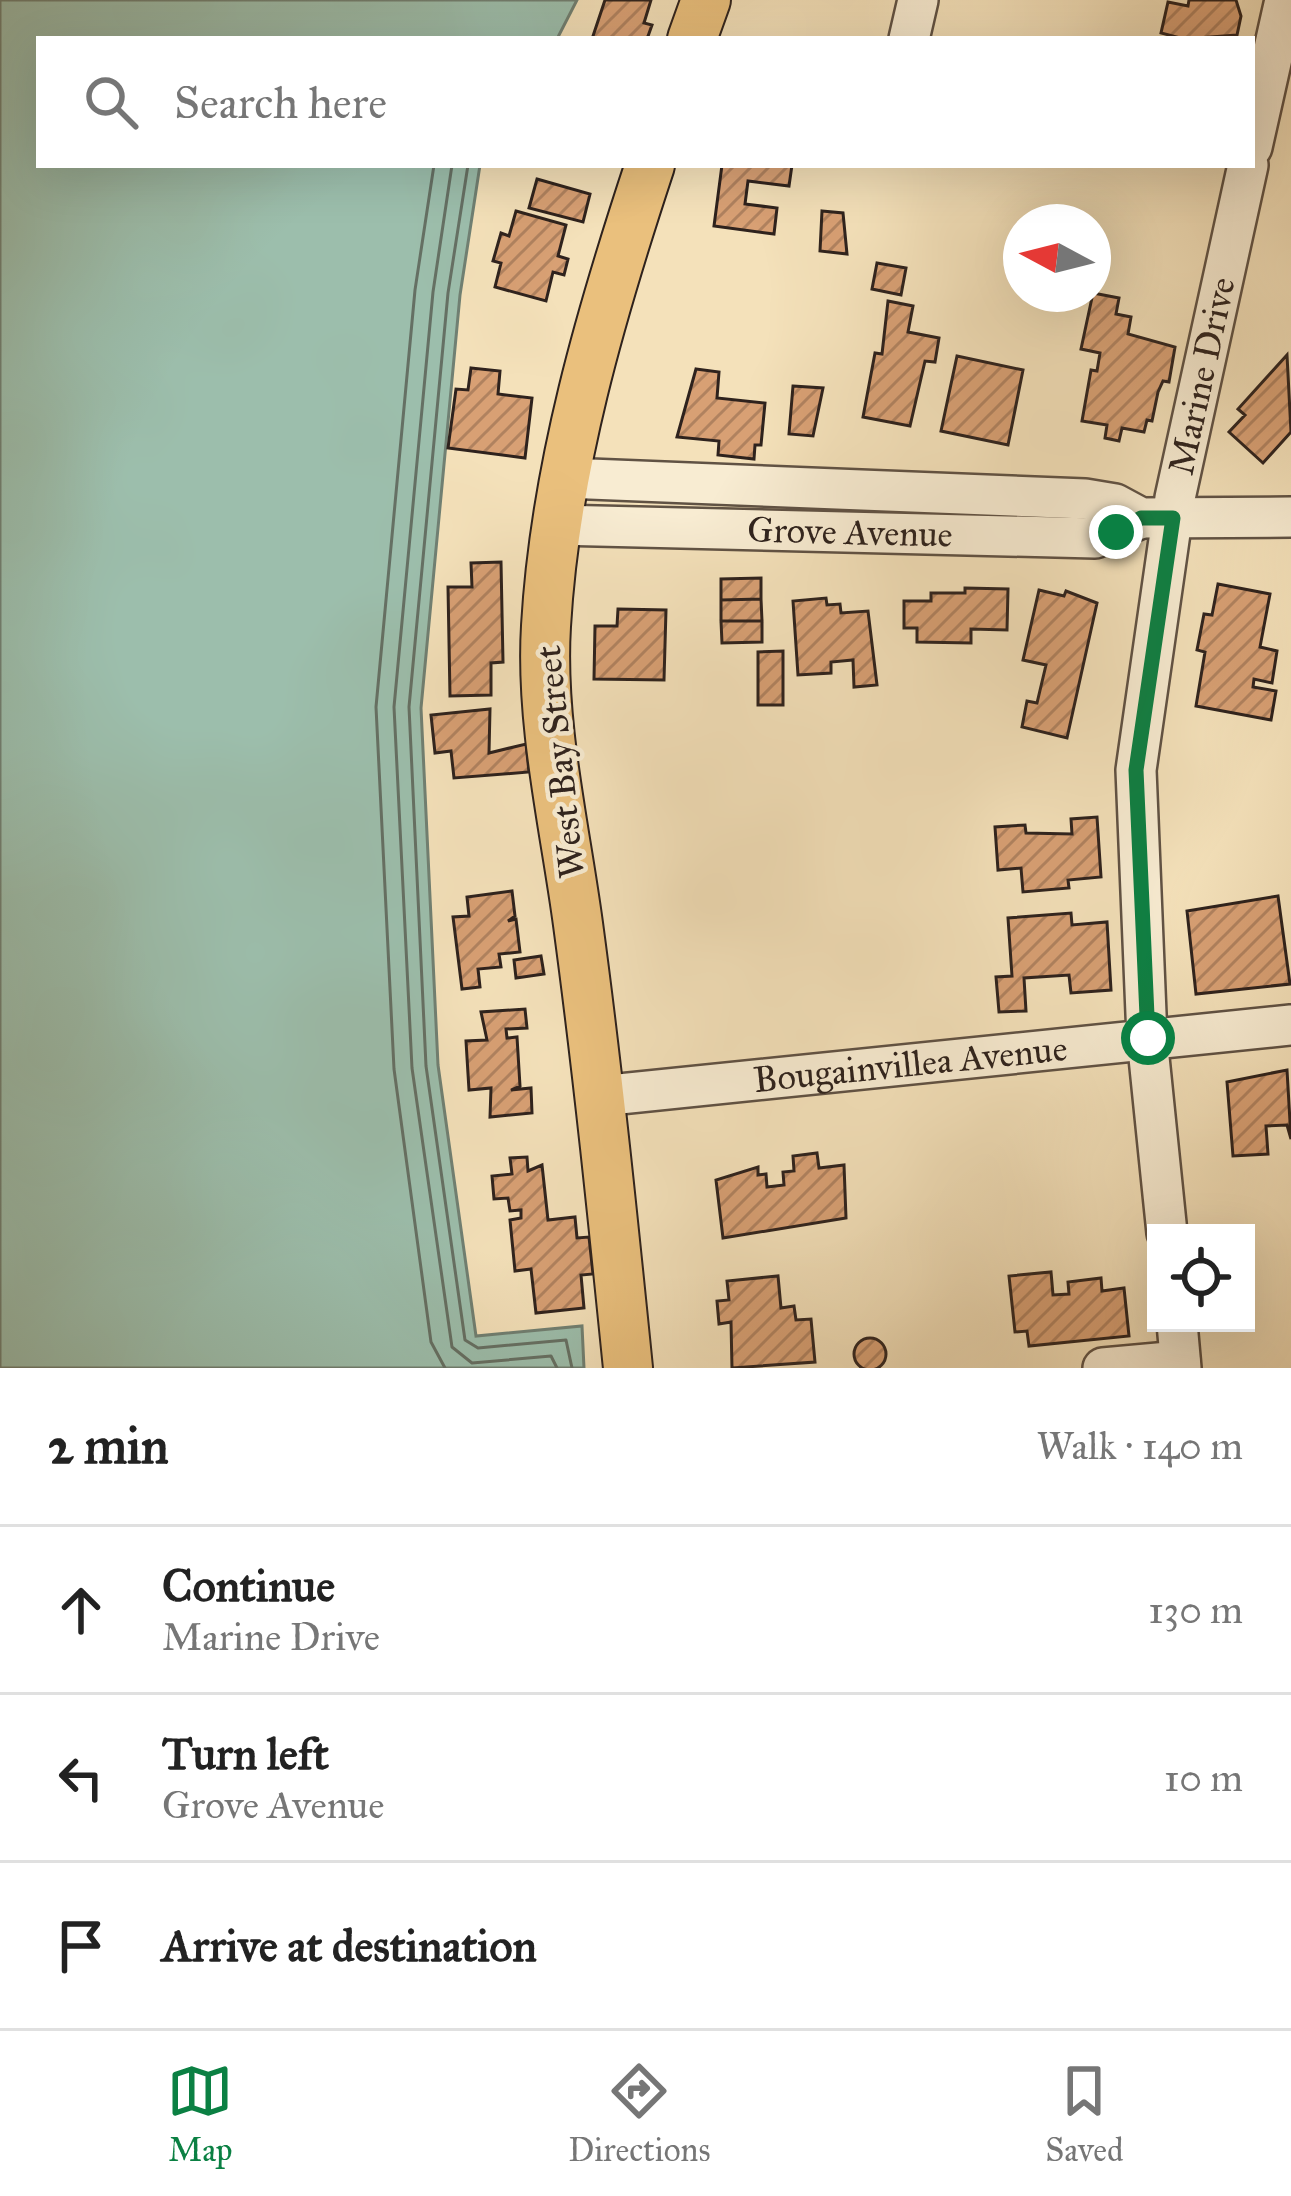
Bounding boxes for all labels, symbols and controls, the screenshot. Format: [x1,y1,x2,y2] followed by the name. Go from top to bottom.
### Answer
[36,36,1255,168] search box
[78,69,144,135] icon: search
[174,75,387,130] text: Search here
[1003,204,1111,312] north arrow
[1159,273,1245,479] street label: Marine Drive
[1089,505,1143,559] route end
[747,508,953,557] street label: Grove Avenue
[526,643,594,881] street label: West Bay Street
[1121,1011,1175,1065] route start
[751,1026,1069,1102] street label: Bougainvillea Avenue
[1147,1224,1255,1332] map controls
[1147,1224,1255,1332] button: locate
[48,1415,169,1477] text: 2 min
[1036,1422,1243,1470] text: Walk · 140 m
[162,1558,335,1613] text: Continue
[48,1577,114,1643] icon: ahead
[1148,1586,1243,1634] text: 130 m
[162,1613,380,1661] text: Marine Drive
[162,1726,329,1781] text: Turn left
[48,1745,114,1811] icon: left
[1164,1754,1243,1802] text: 10 m
[162,1781,385,1829] text: Grove Avenue
[48,1913,114,1979] icon: arrive
[162,1918,537,1973] text: Arrive at destination
[167,2058,233,2170] tab: Map
[568,2058,710,2170] tab: Directions
[1045,2058,1124,2170] tab: Saved

